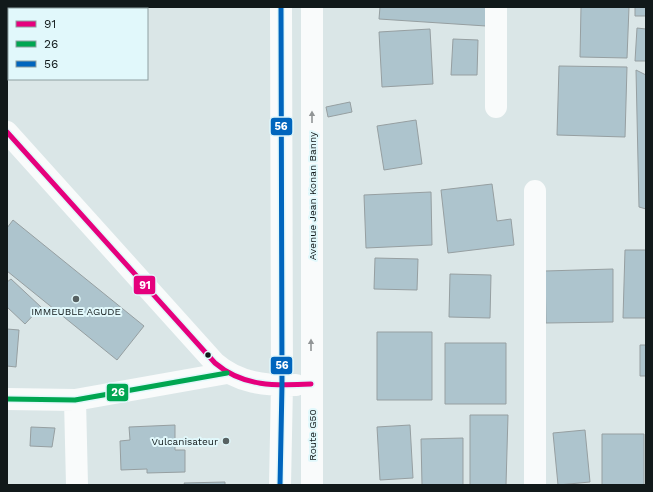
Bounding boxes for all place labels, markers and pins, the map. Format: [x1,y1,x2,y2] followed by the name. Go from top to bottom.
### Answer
[71,294,81,304] marker: IMMEUBLE AGUDE
[31,306,121,317] place label: IMMEUBLE AGUDE
[203,350,213,360] unlabelled marker
[152,436,218,447] place label: Vulcanisateur
[221,436,231,446] marker: Vulcanisateur

